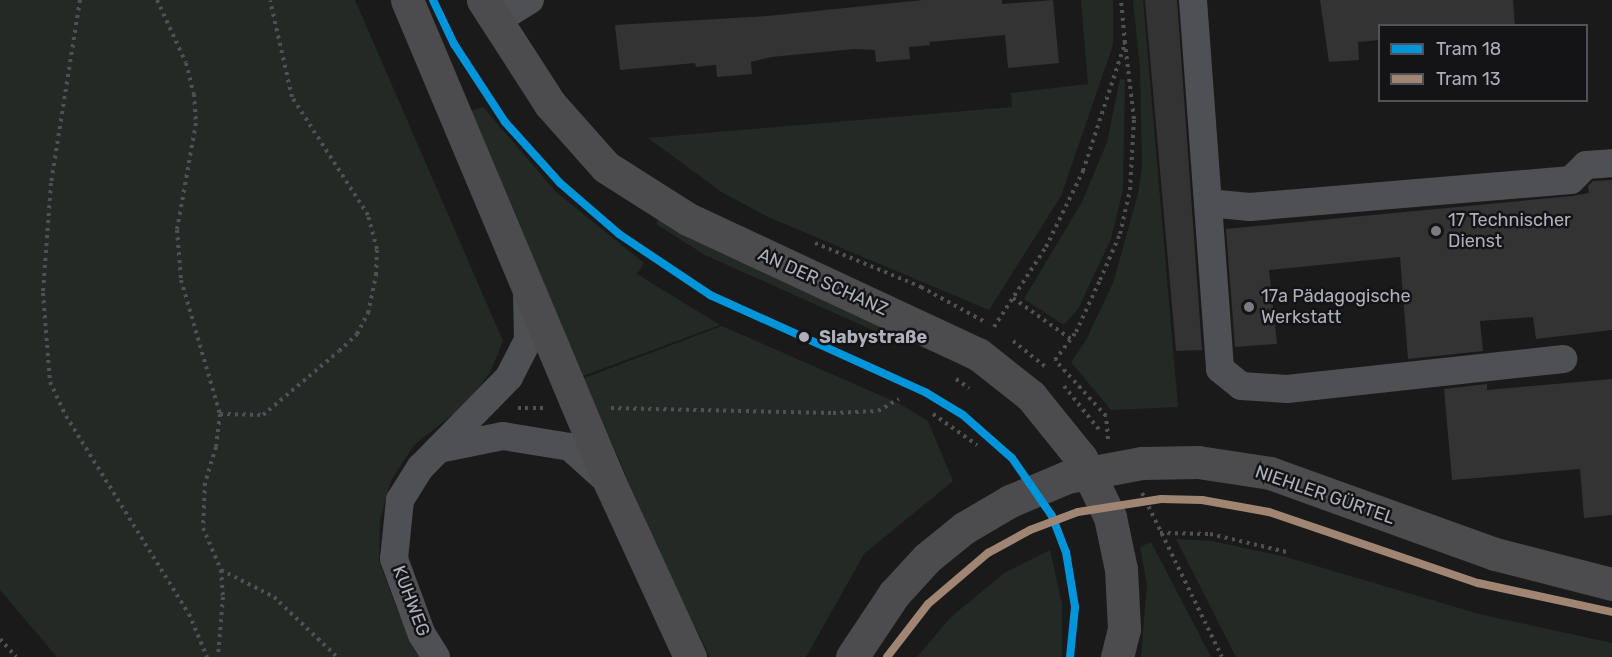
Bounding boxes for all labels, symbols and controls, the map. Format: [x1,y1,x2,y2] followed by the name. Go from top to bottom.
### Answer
[1378,24,1588,102] legend
[1436,38,1501,60] text: Tram 18
[1436,68,1501,90] text: Tram 13
[1448,210,1571,252] place label: 17 Technischer Dienst
[1429,224,1443,238] marker: 17 Technischer Dienst
[755,244,891,320] street label: AN DER SCHANZ
[1261,286,1411,328] place label: 17a Pädagogische Werkstatt
[1242,300,1256,314] marker: 17a Pädagogische Werkstatt
[819,326,927,348] place label: Slabystraße
[794,327,814,347] marker: Slabystraße
[1252,461,1398,529] street label: NIEHLER GÜRTEL
[388,563,434,639] street label: KUHWEG

